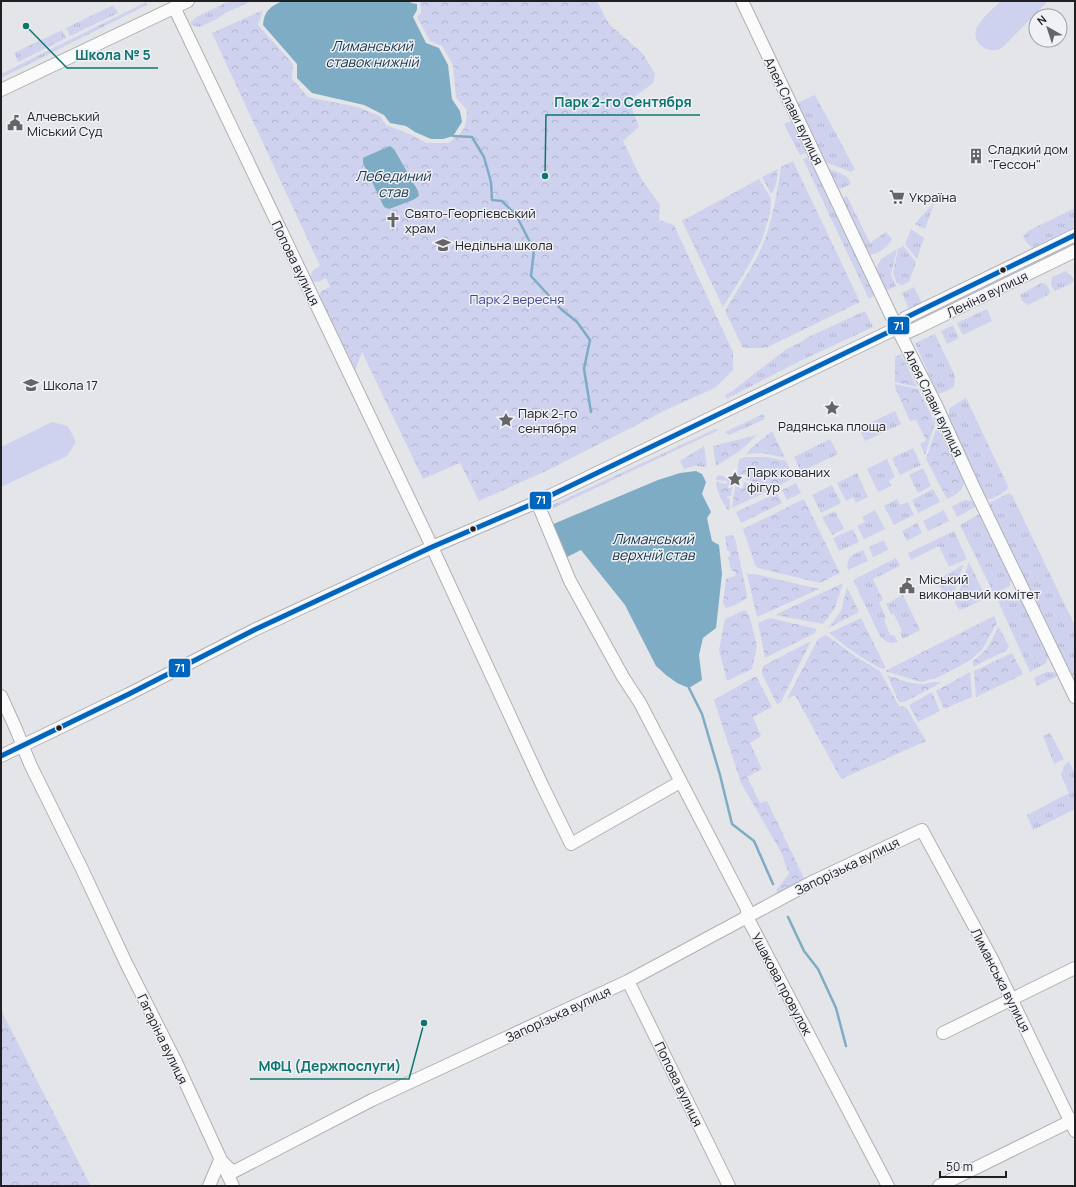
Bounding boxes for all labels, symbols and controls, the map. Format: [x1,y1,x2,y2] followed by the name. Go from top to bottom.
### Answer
[1028,8,1068,48] north arrow
[1034,11,1049,28] text: N
[325,36,420,71] water label: Лиманський ставок нижній
[67,42,158,68] callout: Школа № 5
[75,45,151,64] text: Школа № 5
[760,54,828,168] street label: Алея Слави вулиця
[546,89,700,115] callout: Парк 2-го Сентября
[554,92,692,111] text: Парк 2-го Сентября
[27,107,103,140] place label: Алчевський Міський Суд
[6,114,24,132] public building icon: Алчевський Міський Суд
[988,140,1068,173] place label: Сладкий дом "Гессон"
[967,147,985,165] building icon: Сладкий дом "Гессон"
[356,166,431,201] water label: Лебединий став
[888,188,906,206] supermarket icon: Україна
[909,188,956,206] place label: Україна
[405,204,536,237] place label: Свято-Георгієвський храм
[384,211,402,229] church icon: Свято-Георгієвський храм
[268,218,324,308] street label: Попова вулиця
[434,236,452,254] school or university icon: Недільна школа
[455,236,553,254] place label: Недільна школа
[998,265,1008,275] unlabelled marker
[943,266,1031,322] street label: Леніна вулиця
[470,290,564,308] park label: Парк 2 вересня
[887,316,910,335] line badge: 71
[894,318,904,333] text: 71
[900,346,968,460] street label: Алея Слави вулиця
[22,376,40,394] school or university icon: Школа 17
[43,376,98,394] place label: Школа 17
[823,399,841,417] place icon: Радянська площа
[518,404,578,437] place label: Парк 2-го сентября
[497,411,515,429] place icon: Парк 2-го сентября
[778,417,886,435] place label: Радянська площа
[747,463,830,496] place label: Парк кованих фігур
[726,470,744,488] place icon: Парк кованих фігур
[529,491,552,510] line badge: 71
[536,492,546,507] text: 71
[468,524,478,534] unlabelled marker
[611,529,696,564] water label: Лиманський верхній став
[919,570,1041,603] place label: Міський виконавчий комітет
[898,577,916,595] public building icon: Міський виконавчий комітет
[168,658,191,678] line badge: 71
[175,660,185,675] text: 71
[54,723,64,733] unlabelled marker
[792,833,902,899] street label: Запорізька вулиця
[967,925,1035,1035] street label: Лиманська вулиця
[747,930,817,1039] street label: Ушакова провулок
[502,982,614,1046] street label: Запорізька вулиця
[133,991,193,1087] street label: Гагаріна вулиця
[651,1039,707,1129] street label: Попова вулиця
[250,1053,409,1079] callout: МФЦ (Держпослуги)
[259,1056,401,1075] text: МФЦ (Держпослуги)
[940,1153,1006,1179] scale bar
[946,1158,973,1175] text: 50 m

